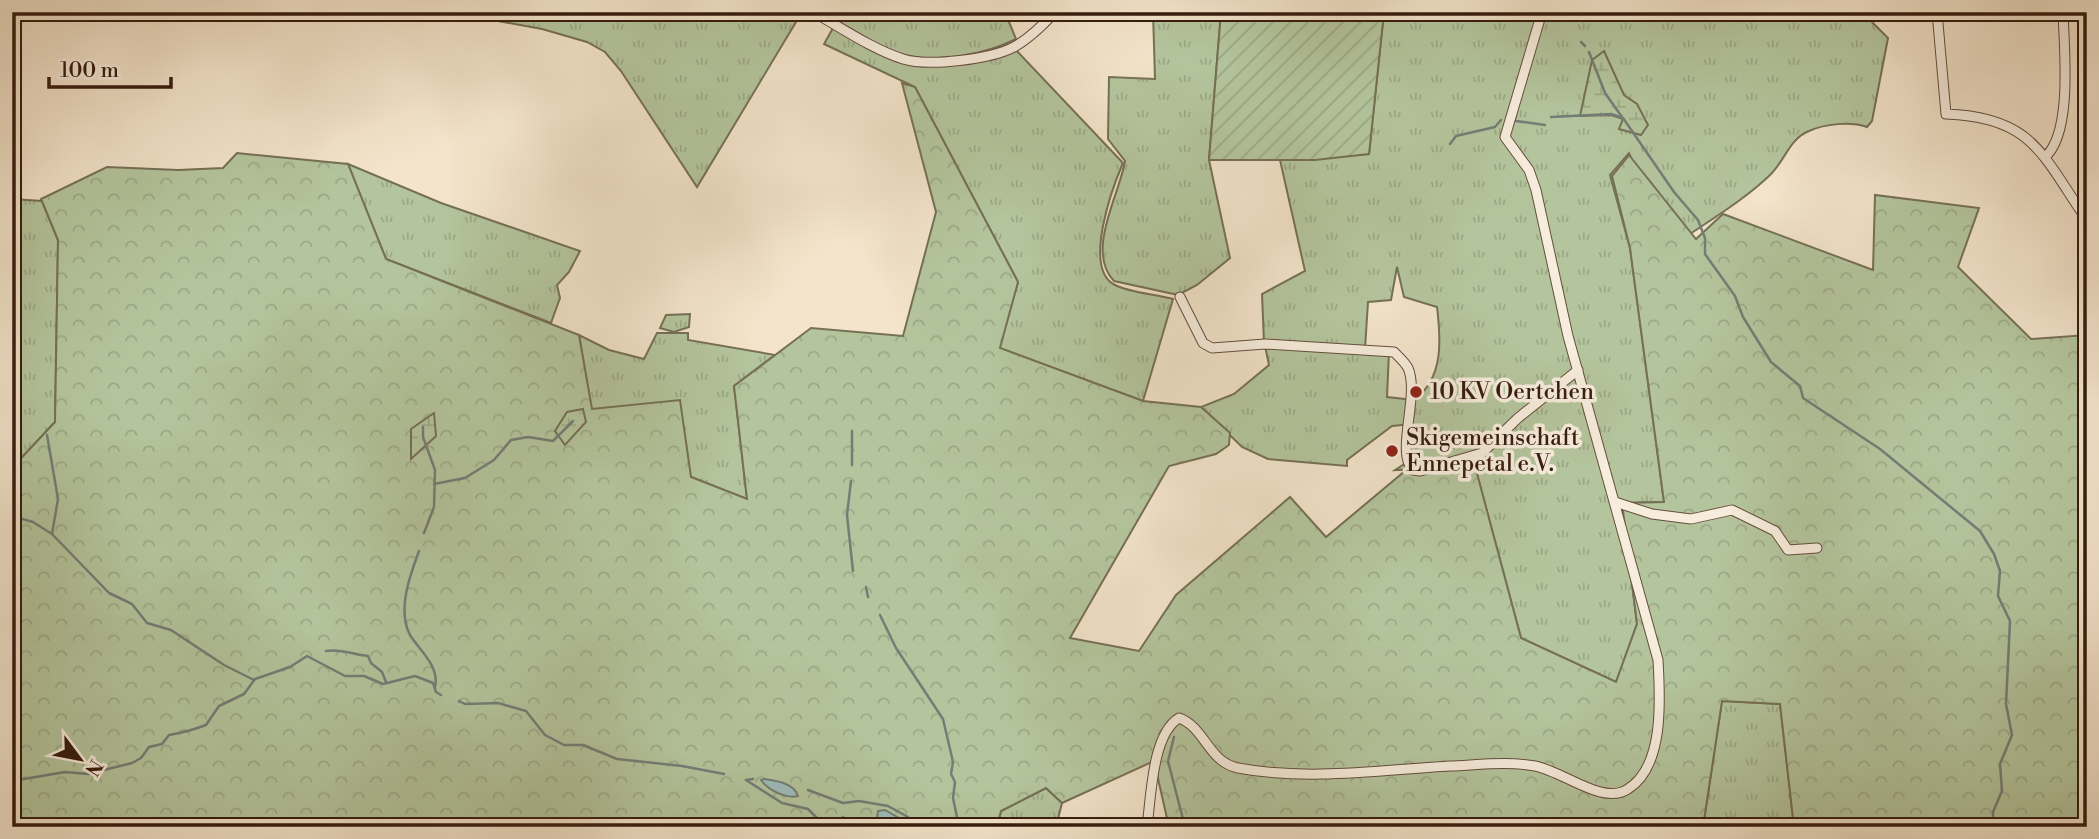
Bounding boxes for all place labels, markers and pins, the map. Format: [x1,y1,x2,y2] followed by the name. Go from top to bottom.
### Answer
[1430,378,1594,406] place label: 10 KV Oertchen
[1408,384,1424,400] marker: 10 KV Oertchen
[1406,424,1579,478] place label: Skigemeinschaft Ennepetal e.V.
[1384,443,1400,459] marker: Skigemeinschaft Ennepetal e.V.

